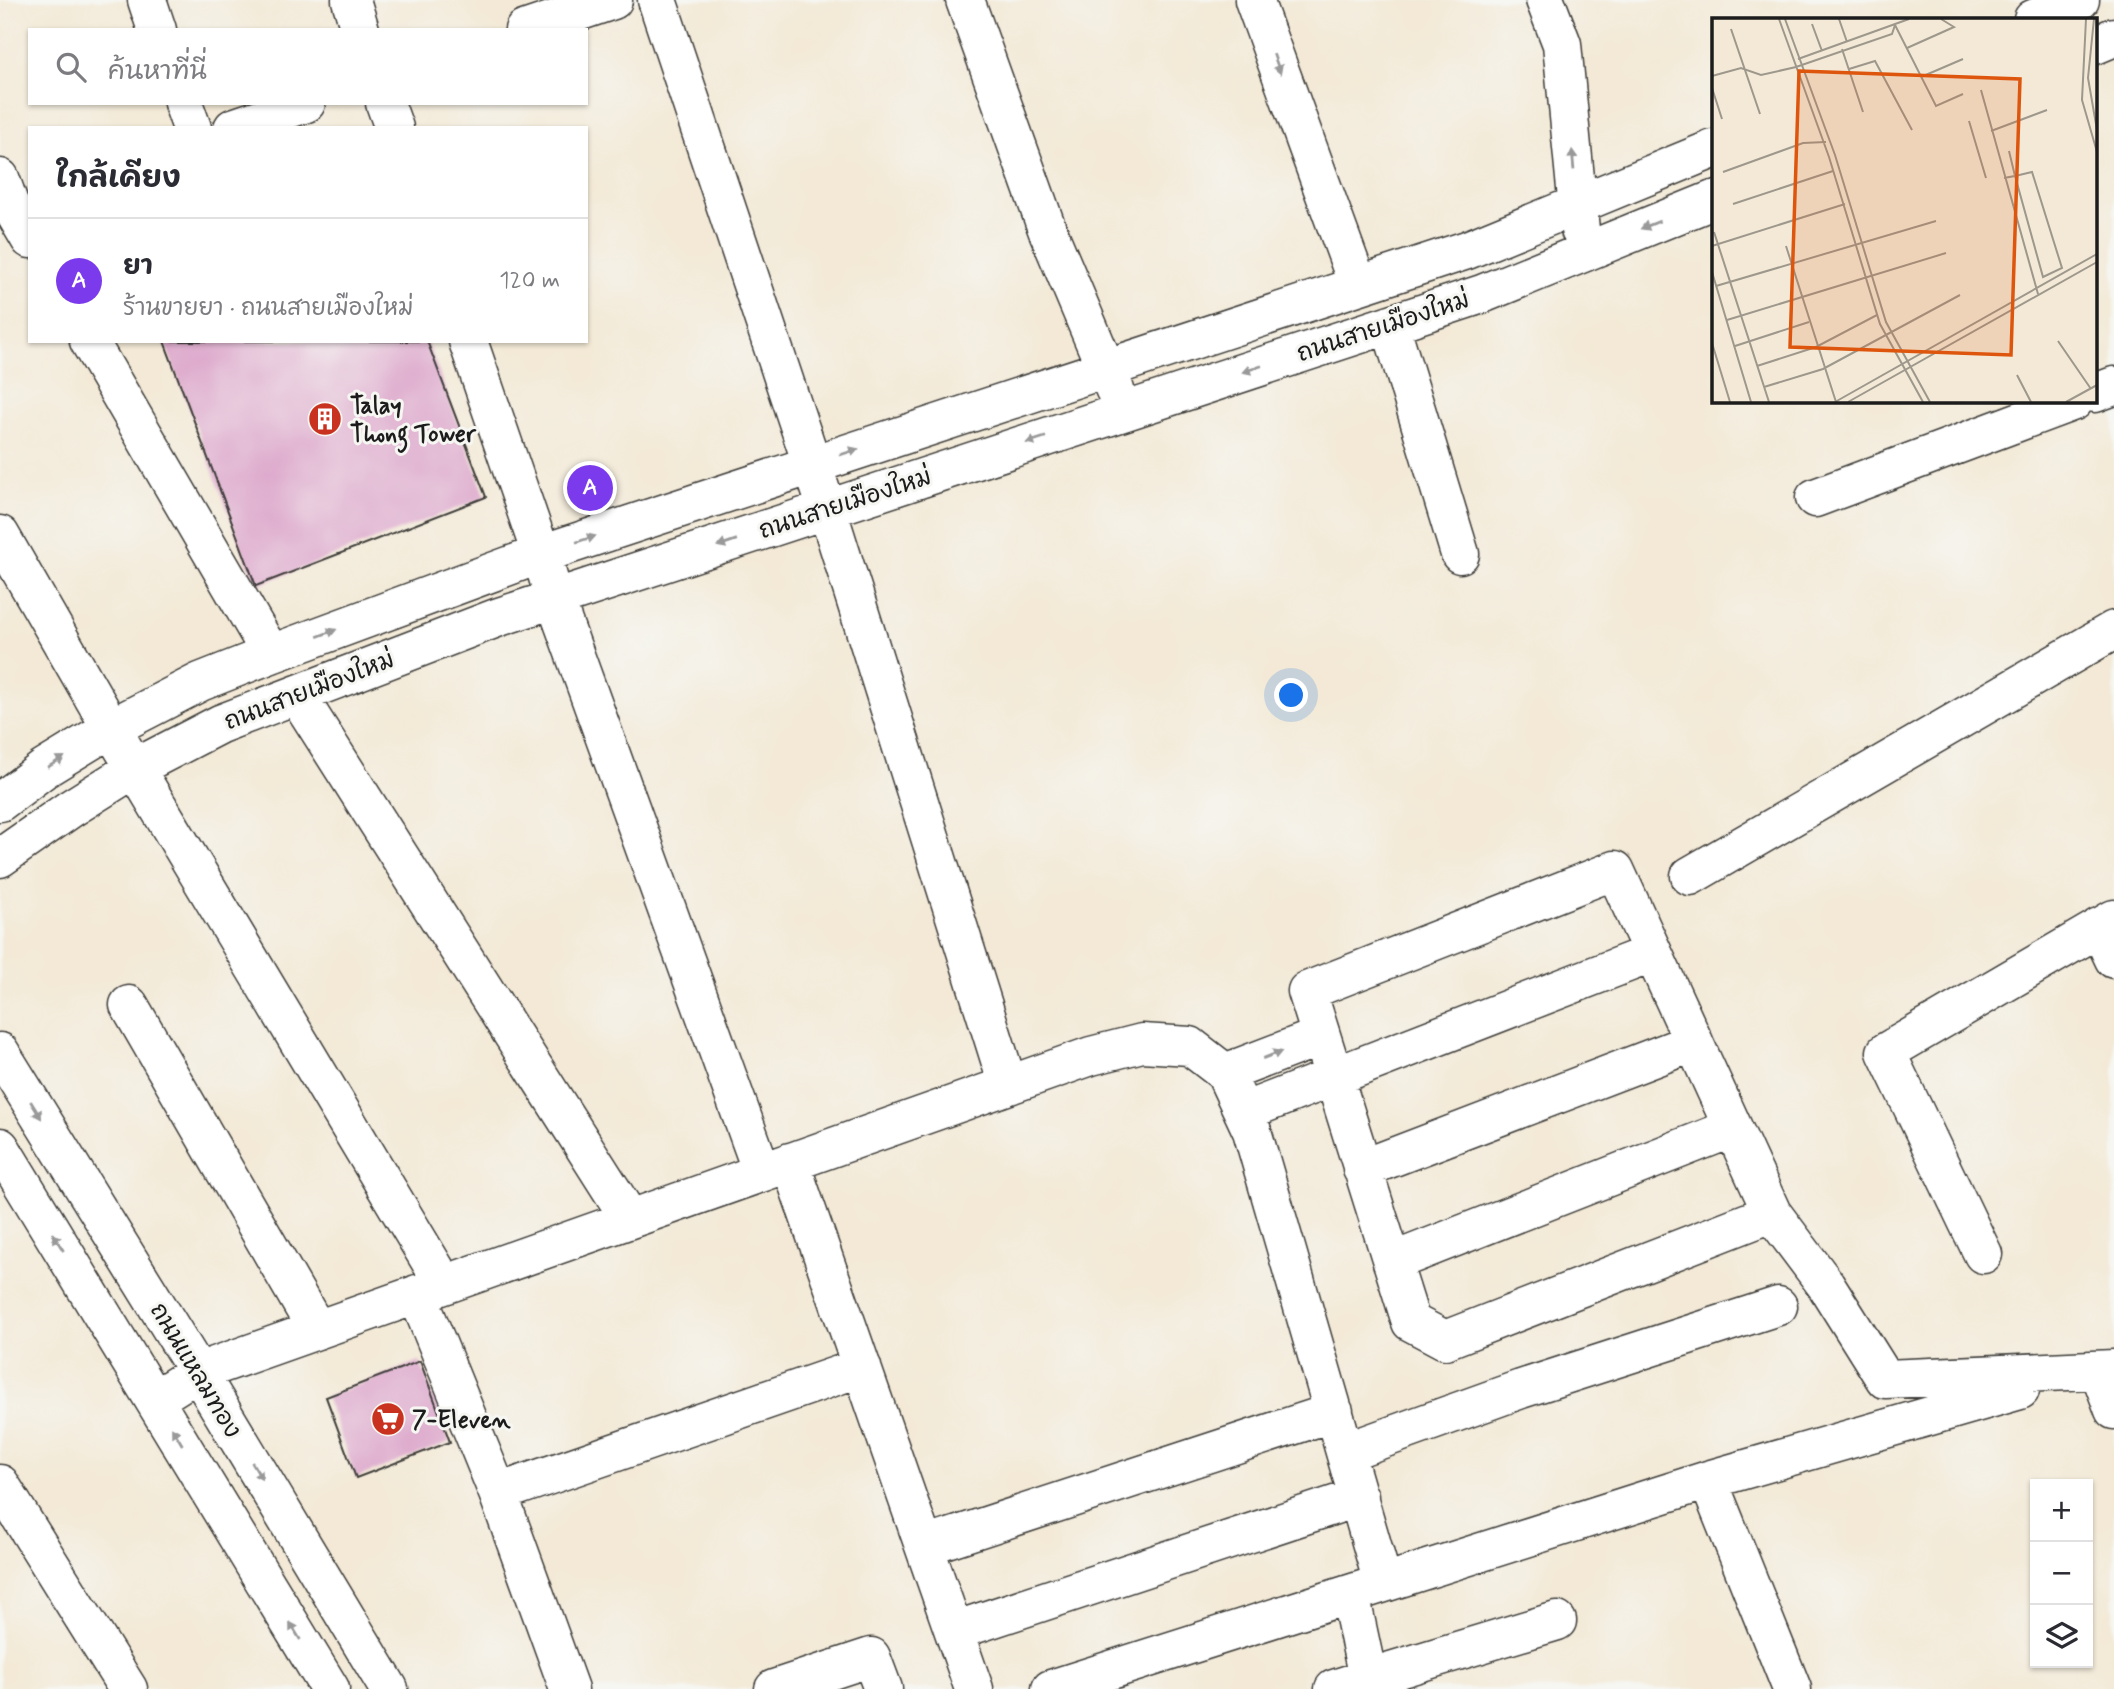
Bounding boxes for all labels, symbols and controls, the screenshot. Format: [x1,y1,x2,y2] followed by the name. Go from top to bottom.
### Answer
[1712,18,2096,402] inset map
[28,28,588,105] search box
[52,48,90,86] icon: search
[1272,54,1283,75] one-way arrow
[108,55,207,89] text: ค้นหาที่นี่
[1567,149,1578,171] one-way arrow
[56,159,181,198] text: ใกล้เคียง
[1639,220,1660,231] one-way arrow
[123,250,153,284] text: ยา
[71,266,87,296] text: A
[499,266,560,296] text: 120 m
[1293,283,1474,370] street label: ถนนสายเมืองใหม่
[123,294,413,324] text: ร้านขายยา · ถนนสายเมืองใหม่
[1241,364,1262,375] one-way arrow
[350,391,477,453] place label: Talay Thong Tower
[306,400,344,438] building icon: Talay Thong Tower
[1025,435,1046,446] one-way arrow
[839,446,860,457] one-way arrow
[755,460,936,547] street label: ถนนสายเมืองใหม่
[567,462,613,514] pin: A
[576,533,597,544] one-way arrow
[716,538,737,548] one-way arrow
[316,628,337,639] one-way arrow
[219,643,399,738] street label: ถนนสายเมืองใหม่
[1274,678,1308,712] your location
[46,756,65,769] one-way arrow
[1262,1049,1283,1060] one-way arrow
[29,1101,42,1120] one-way arrow
[52,1232,65,1252] one-way arrow
[142,1297,247,1444] street label: ถนนแหลมทอง
[369,1400,407,1438] supermarket icon: 7-Eleven
[412,1405,511,1436] place label: 7-Eleven
[171,1426,184,1445] one-way arrow
[251,1462,264,1481] one-way arrow
[2030,1479,2093,1668] map controls
[2030,1479,2093,1542] button: +
[2030,1542,2093,1605] button: −
[2030,1605,2093,1668] button: layers
[289,1621,301,1640] one-way arrow

